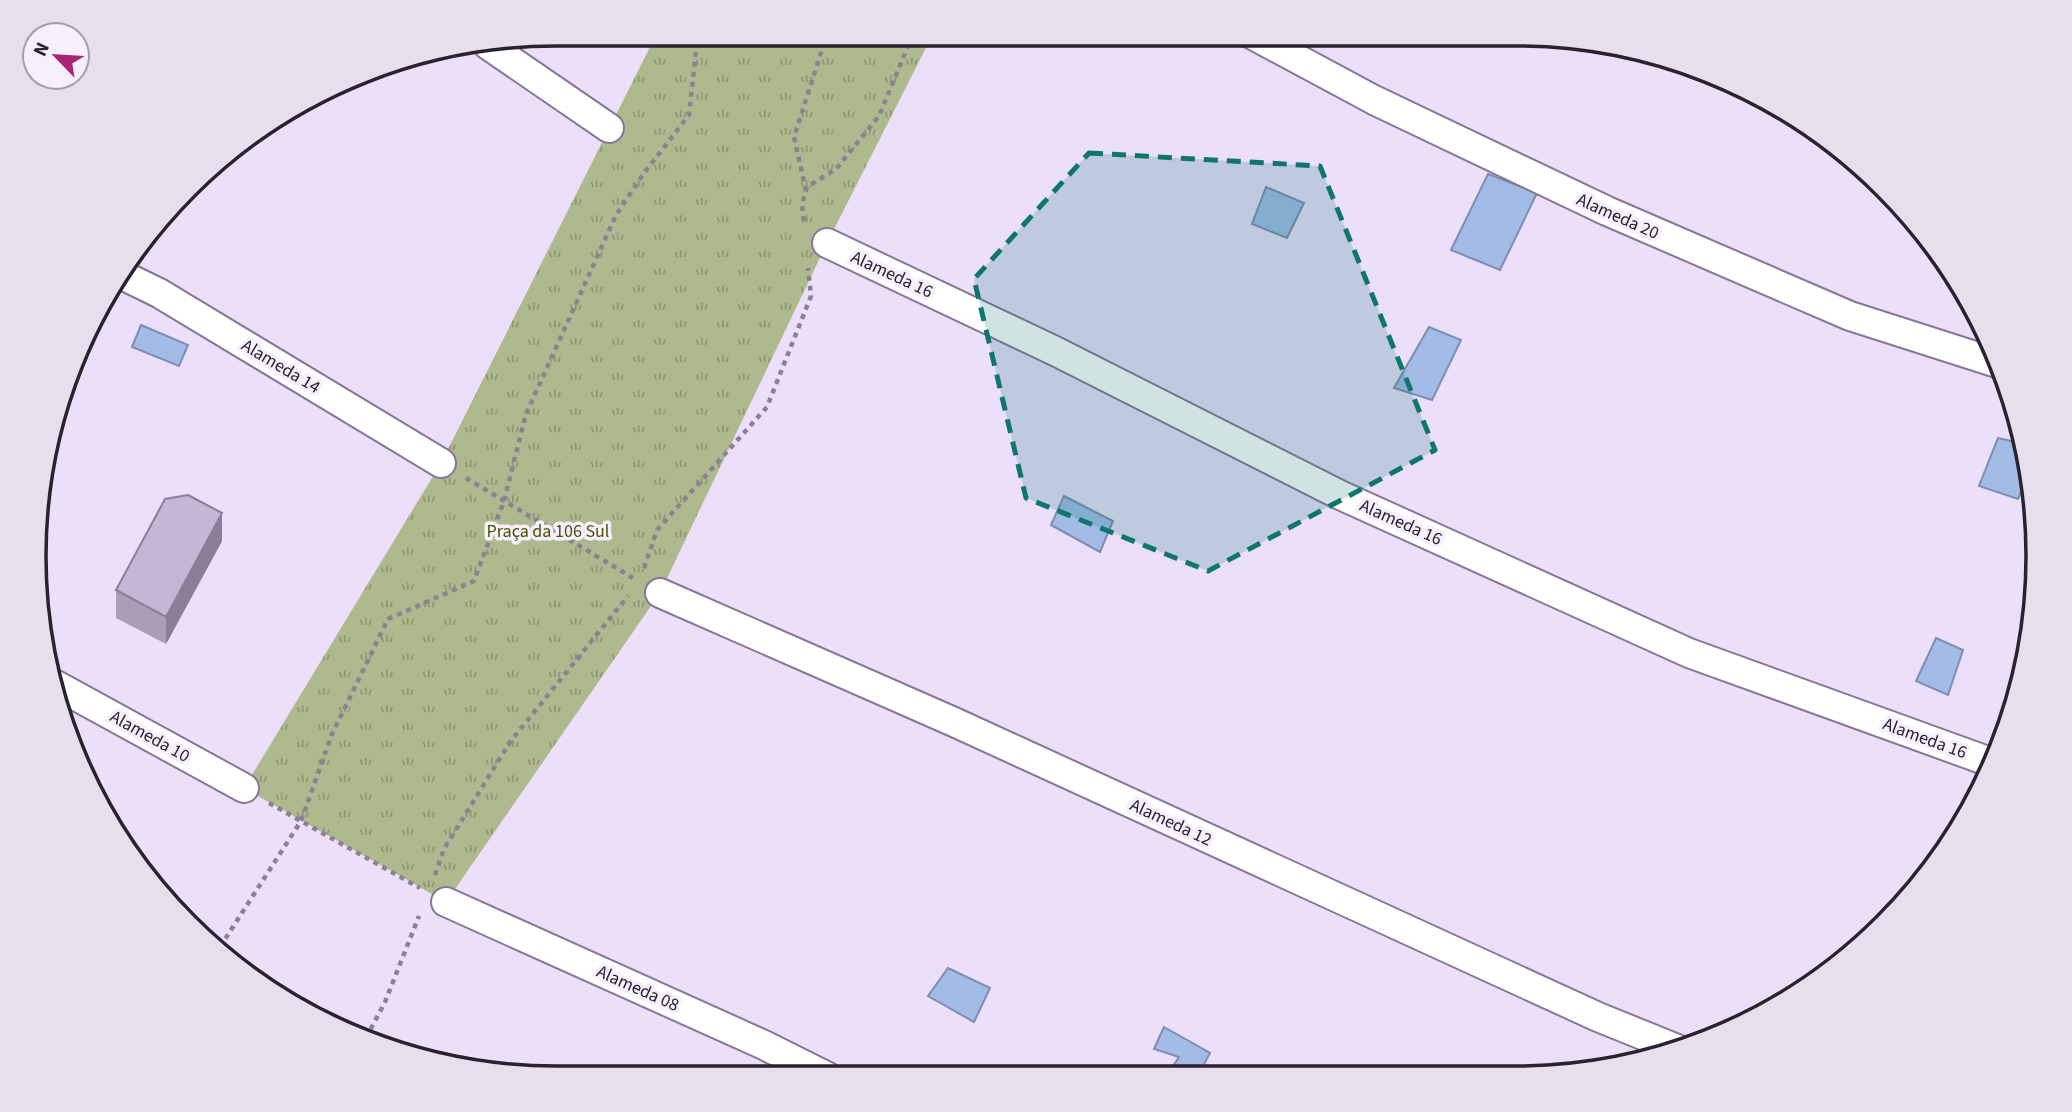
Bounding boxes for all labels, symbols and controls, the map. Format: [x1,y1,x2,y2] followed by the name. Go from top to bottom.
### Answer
[21,21,91,91] north arrow
[27,38,57,61] text: N
[1573,187,1663,246] street label: Alameda 20
[847,245,937,304] street label: Alameda 16
[237,333,325,400] street label: Alameda 14
[1356,493,1446,552] street label: Alameda 16
[487,519,609,544] park label: Praça da 106 Sul
[105,704,194,769] street label: Alameda 10
[1879,712,1970,765] street label: Alameda 16
[1126,793,1216,852] street label: Alameda 12
[593,959,683,1018] street label: Alameda 08

